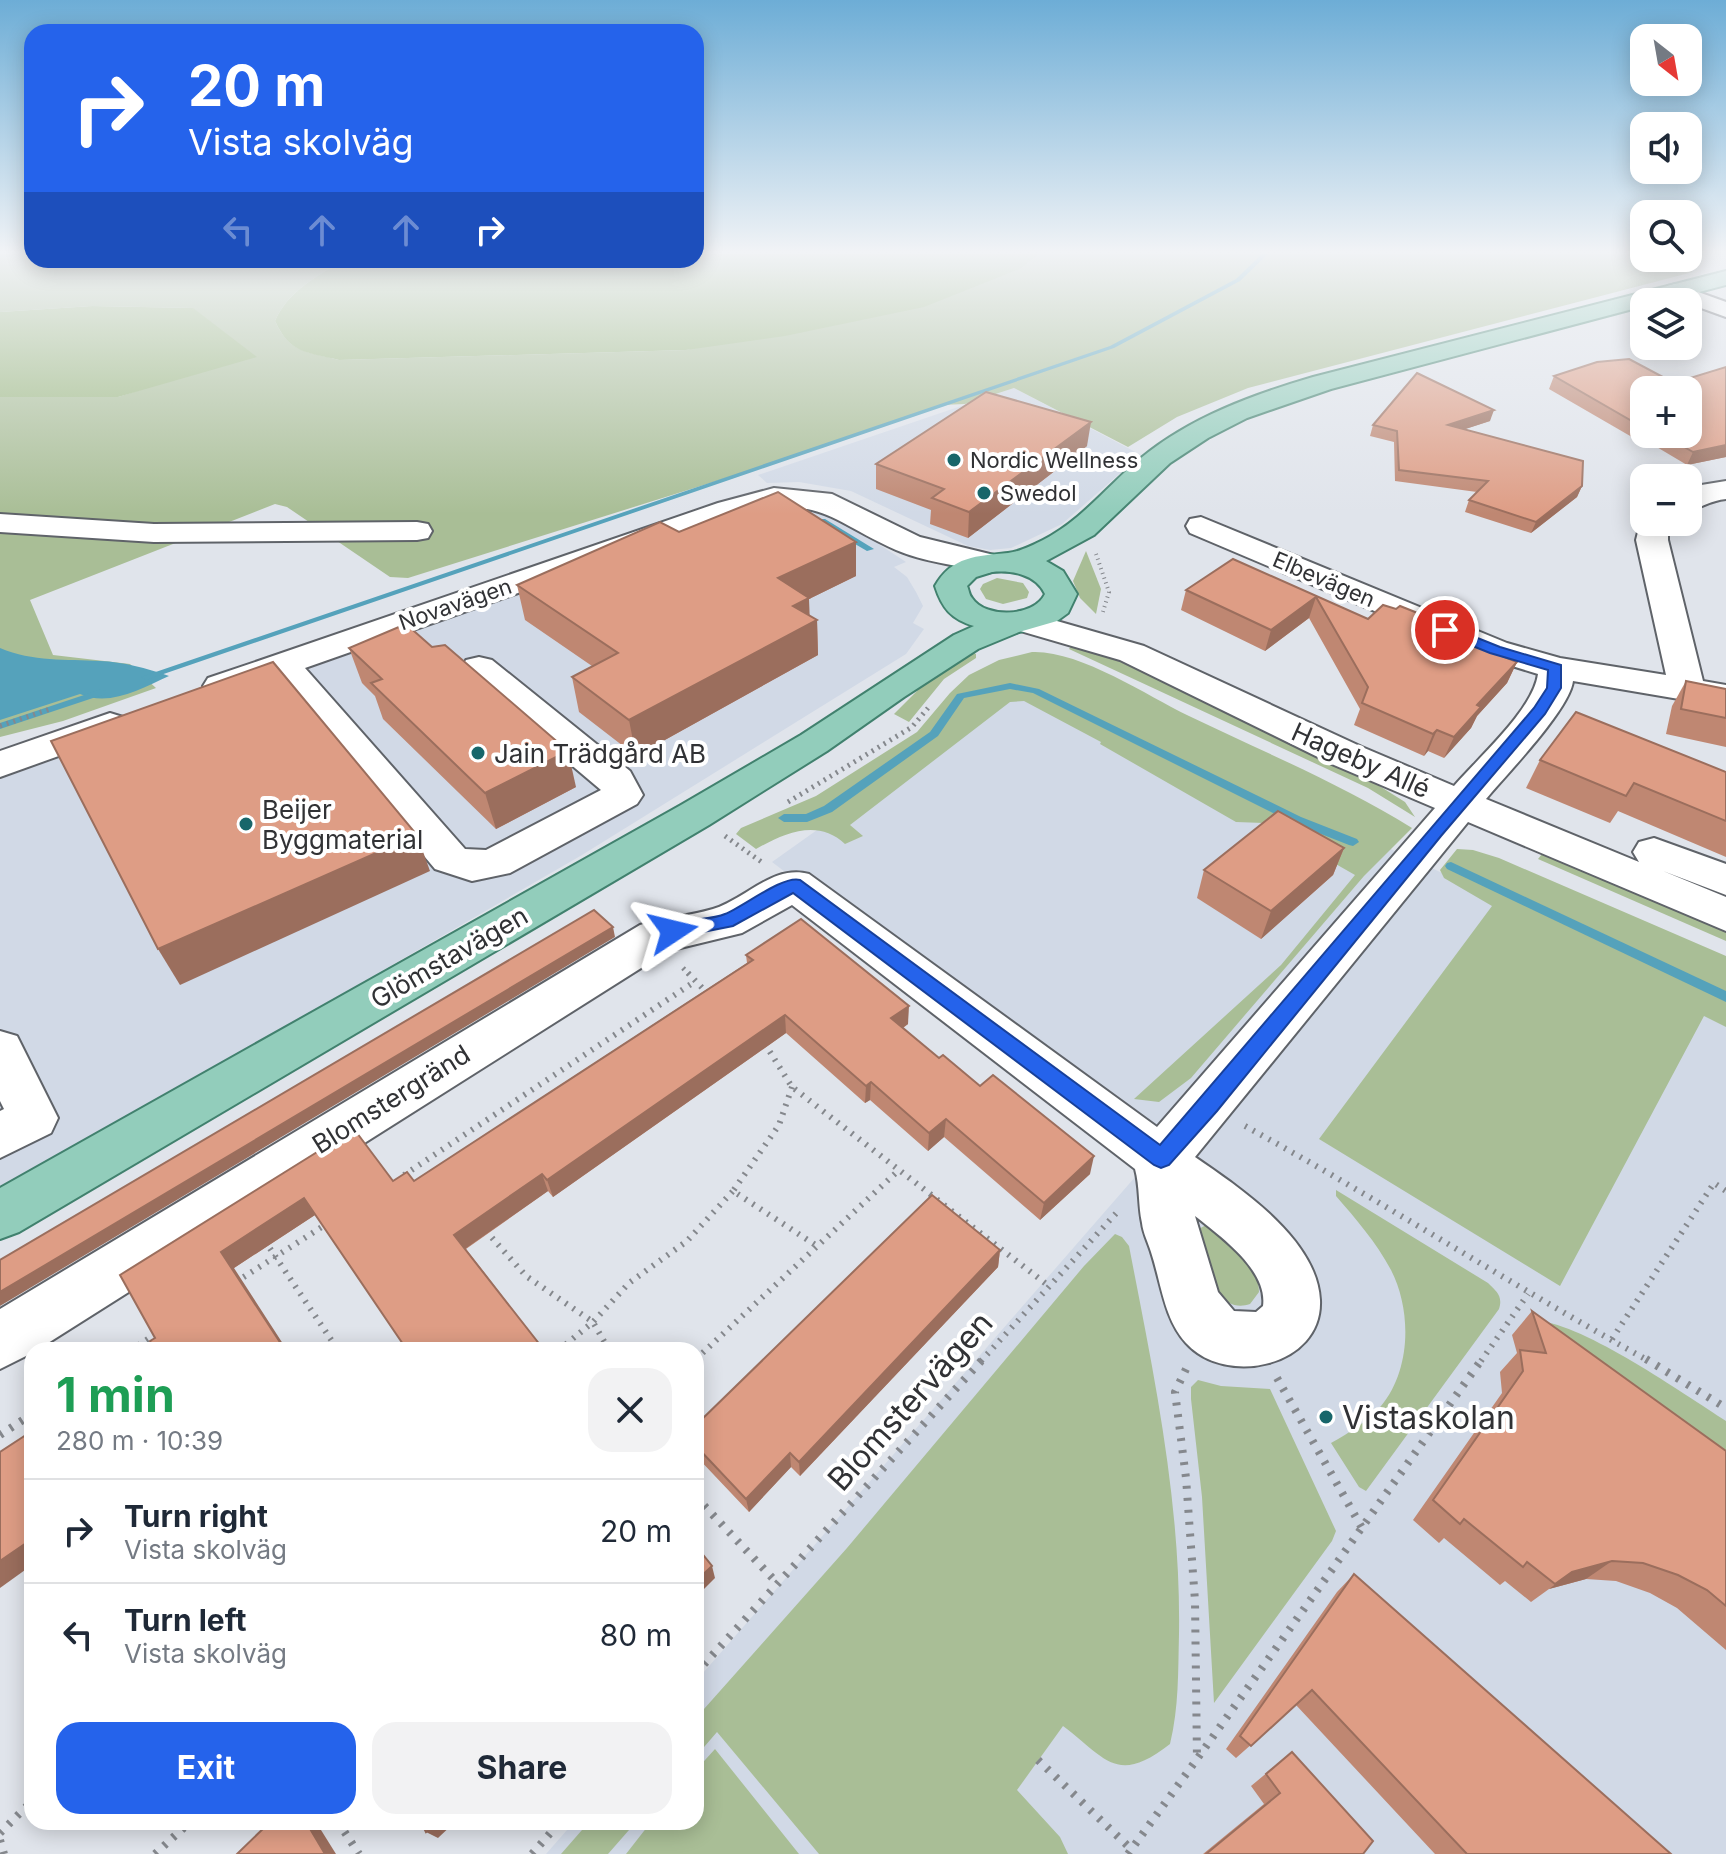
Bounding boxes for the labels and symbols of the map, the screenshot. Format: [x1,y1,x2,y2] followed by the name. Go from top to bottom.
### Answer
[1630,24,1702,96] north arrow
[970,447,1138,473] place label: Nordic Wellness
[945,451,963,469] marker: Nordic Wellness
[1000,480,1077,506] place label: Swedol
[975,484,993,502] marker: Swedol
[1269,546,1379,612] street label: Elbevägen
[395,573,515,635] street label: Novavägen
[1411,596,1479,664] pin
[1287,716,1435,804] street label: Hageby Allé
[494,738,706,769] place label: Jain Trädgård AB
[469,744,487,762] marker: Jain Trädgård AB
[262,794,423,855] place label: Beijer Byggmaterial
[237,815,255,833] marker: Beijer Byggmaterial
[631,889,715,973] position arrow
[365,900,533,1014] street label: Glömstavägen
[307,1038,475,1160] street label: Blomstergränd
[820,1304,1000,1498] street label: Blomstervägen
[1342,1398,1515,1437] place label: Vistaskolan
[1317,1408,1335,1426] marker: Vistaskolan

